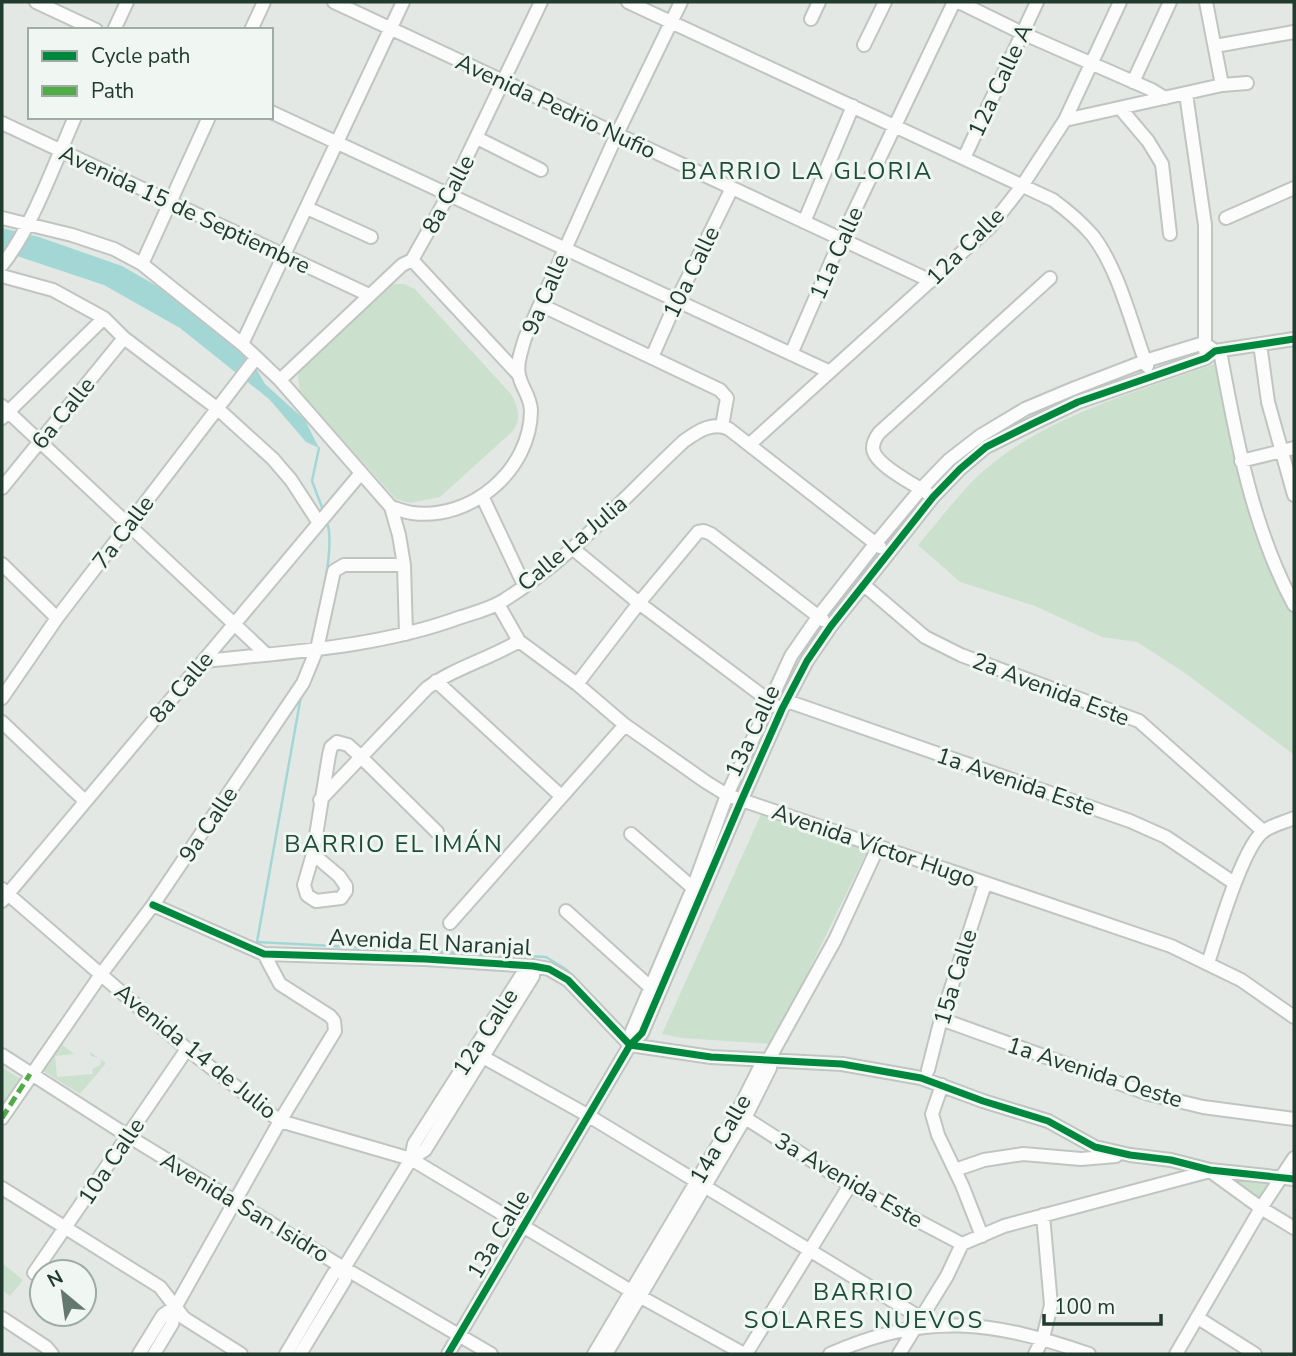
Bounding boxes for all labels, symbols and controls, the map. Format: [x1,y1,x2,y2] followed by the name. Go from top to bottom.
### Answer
[961,18,1040,142] street label: 12a Calle A
[28,28,273,119] legend
[91,42,190,70] text: Cycle path
[451,46,661,166] street label: Avenida Pedrio Nufio
[91,77,134,105] text: Path
[54,138,315,281] street label: Avenida 15 de Septiembre
[415,149,482,239] street label: 8a Calle
[681,155,933,187] district label: BARRIO LA GLORIA
[919,200,1011,292] street label: 12a Calle
[802,202,871,305] street label: 11a Calle
[656,221,727,323] street label: 10a Calle
[515,249,576,339] street label: 9a Calle
[25,371,102,456] street label: 6a Calle
[511,488,634,598] street label: Calle La Julia
[85,489,161,576] street label: 7a Calle
[142,645,221,730] street label: 8a Calle
[968,645,1134,734] street label: 2a Avenida Este
[718,680,787,783] street label: 13a Calle
[932,740,1099,823] street label: 1a Avenida Este
[172,780,245,868] street label: 9a Calle
[768,796,980,895] street label: Avenida Víctor Hugo
[284,828,504,860] district label: BARRIO EL IMÁN
[328,922,532,963] street label: Avenida El Naranjal
[926,925,985,1029] street label: 15a Calle
[108,976,283,1126] street label: Avenida 14 de Julio
[446,982,525,1082] street label: 12a Calle
[1003,1029,1187,1115] street label: 1a Avenida Oeste
[682,1089,759,1190] street label: 14a Calle
[71,1112,152,1211] street label: 10a Calle
[769,1125,928,1235] street label: 3a Avenida Este
[155,1145,335,1270] street label: Avenida San Isidro
[460,1184,537,1285] street label: 13a Calle
[28,1258,98,1328] north arrow
[43,1264,68,1294] text: N
[744,1276,984,1336] district label: BARRIO SOLARES NUEVOS
[1044,1282,1161,1326] scale bar
[1054,1293,1115,1321] text: 100 m

